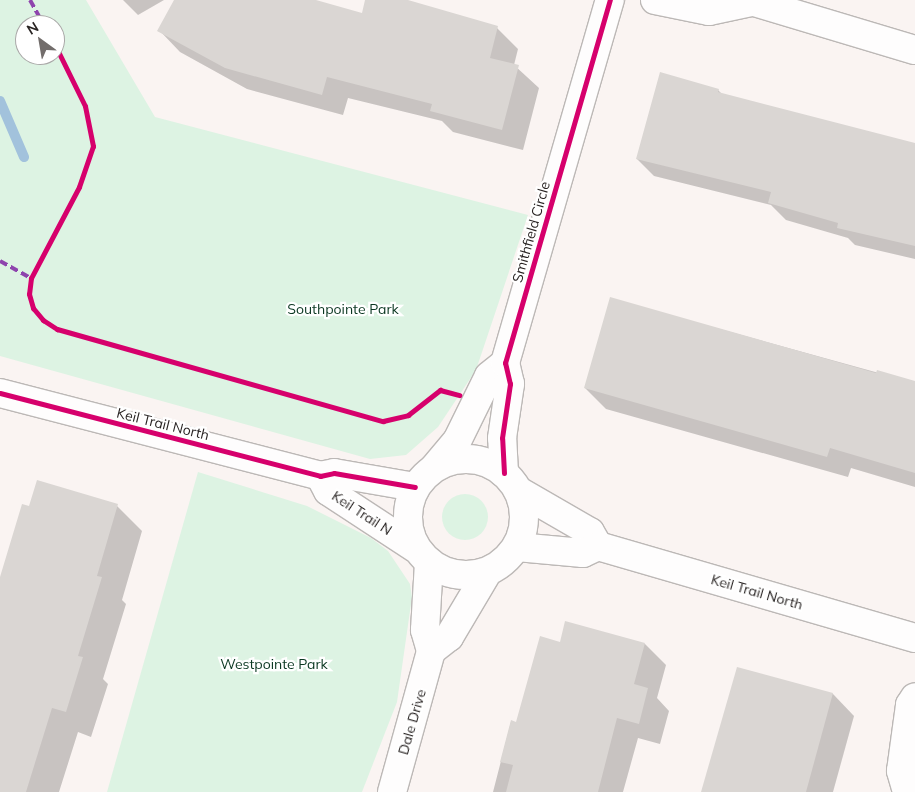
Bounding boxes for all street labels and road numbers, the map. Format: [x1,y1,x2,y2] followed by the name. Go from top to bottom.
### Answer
[509,180,553,284] street label: Smithfield Circle
[115,404,211,444] street label: Keil Trail North
[329,487,395,539] street label: Keil Trail N
[709,571,805,613] street label: Keil Trail North
[395,687,429,757] street label: Dale Drive

